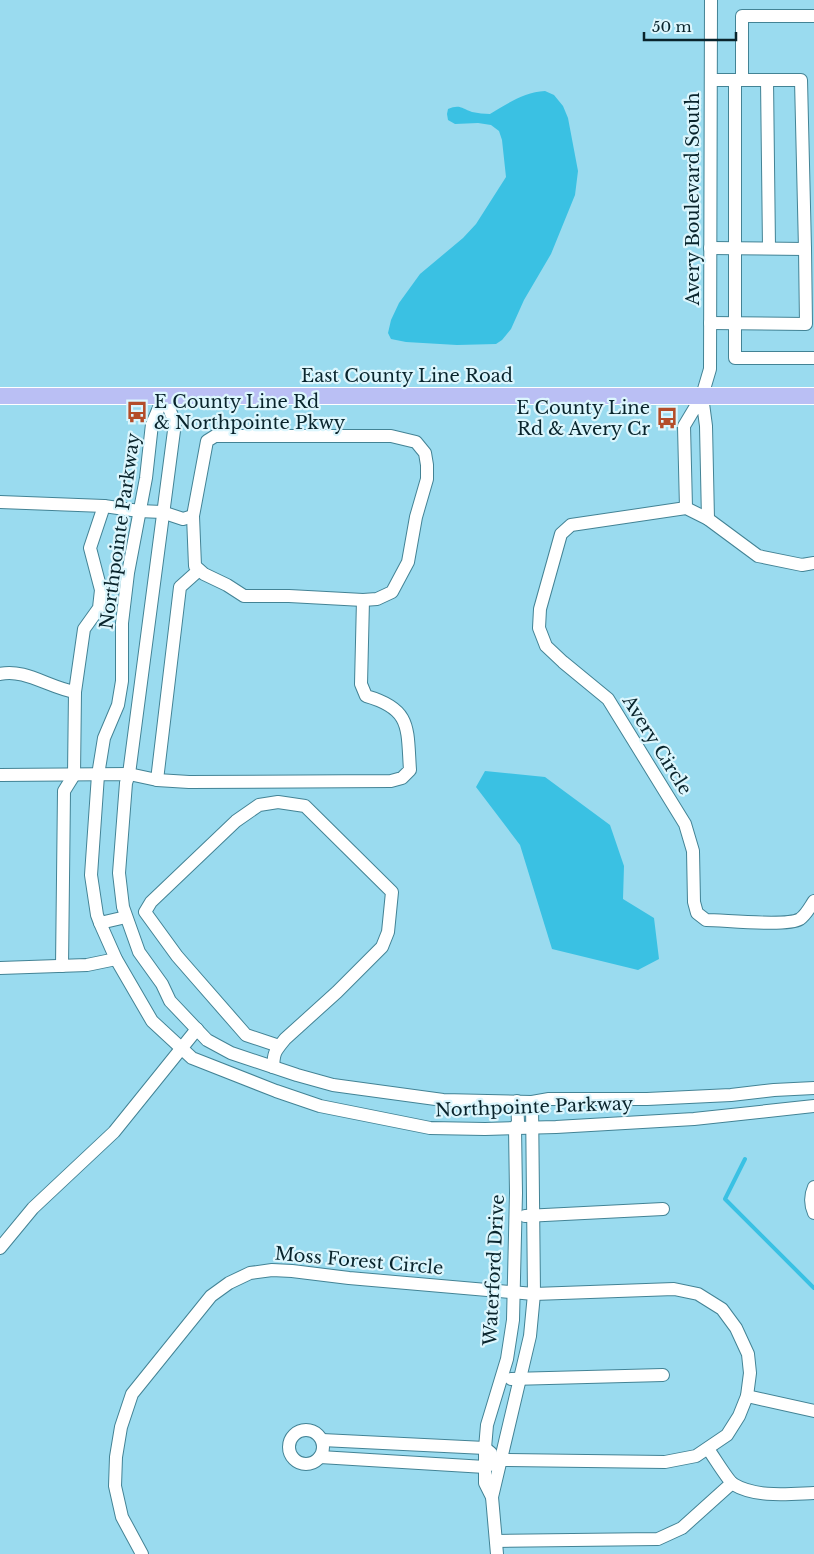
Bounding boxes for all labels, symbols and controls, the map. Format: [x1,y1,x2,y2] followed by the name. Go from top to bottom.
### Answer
[644,10,736,42] scale bar
[652,17,692,36] text: 50 m
[682,92,704,307] street label: Avery Boulevard South
[301,365,513,387] street label: East County Line Road
[154,391,346,434] place label: E County Line Rd & Northpointe Pkwy
[516,397,650,440] place label: E County Line Rd & Avery Cr
[124,399,150,425] bus stop icon: E County Line Rd & Northpointe Pkwy
[654,405,680,431] bus stop icon: E County Line Rd & Avery Cr
[95,431,145,631] street label: Northpointe Parkway
[617,690,696,799] street label: Avery Circle
[435,1093,634,1121] street label: Northpointe Parkway
[479,1194,509,1347] street label: Waterford Drive
[274,1243,444,1279] street label: Moss Forest Circle

